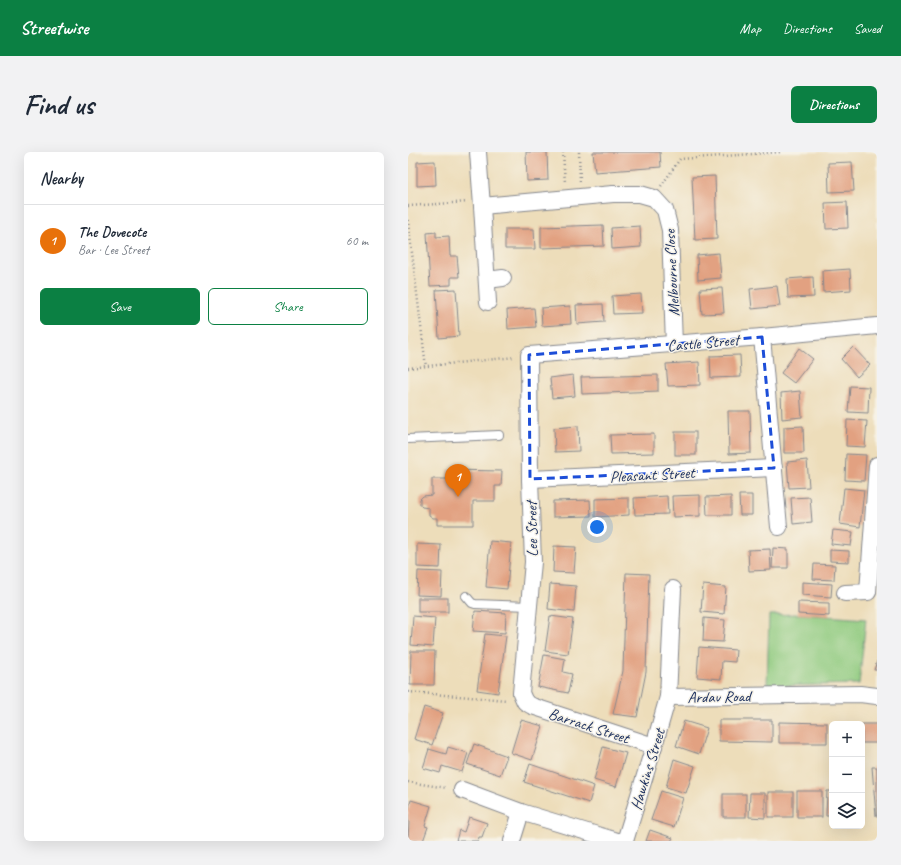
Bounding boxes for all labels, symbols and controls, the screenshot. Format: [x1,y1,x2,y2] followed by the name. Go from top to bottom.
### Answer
[20,16,88,40] text: Streetwise
[740,20,761,37] text: Map
[783,20,832,37] text: Directions
[854,20,881,37] text: Saved
[791,86,877,123] button: Directions
[24,87,94,122] text: Find us
[40,168,83,189] text: Nearby
[78,223,146,242] text: The Dovecote
[660,227,684,317] street label: Melbourne Close
[50,233,56,249] text: 1
[346,233,368,249] text: 60 m
[78,242,149,258] text: Bar · Lee Street
[40,288,200,325] button: Save
[208,288,368,325] button: Share
[666,330,742,356] street label: Castle Street
[609,463,697,487] street label: Pleasant Street
[445,464,471,497] pin: 1
[521,498,542,557] street label: Lee Street
[587,517,607,537] your location
[687,686,753,708] street label: Ardav Road
[546,704,633,749] street label: Barrack Street
[829,721,865,829] map controls
[829,721,865,757] button: +
[626,725,670,812] street label: Hawkins Street
[829,757,865,793] button: −
[829,793,865,829] button: layers

